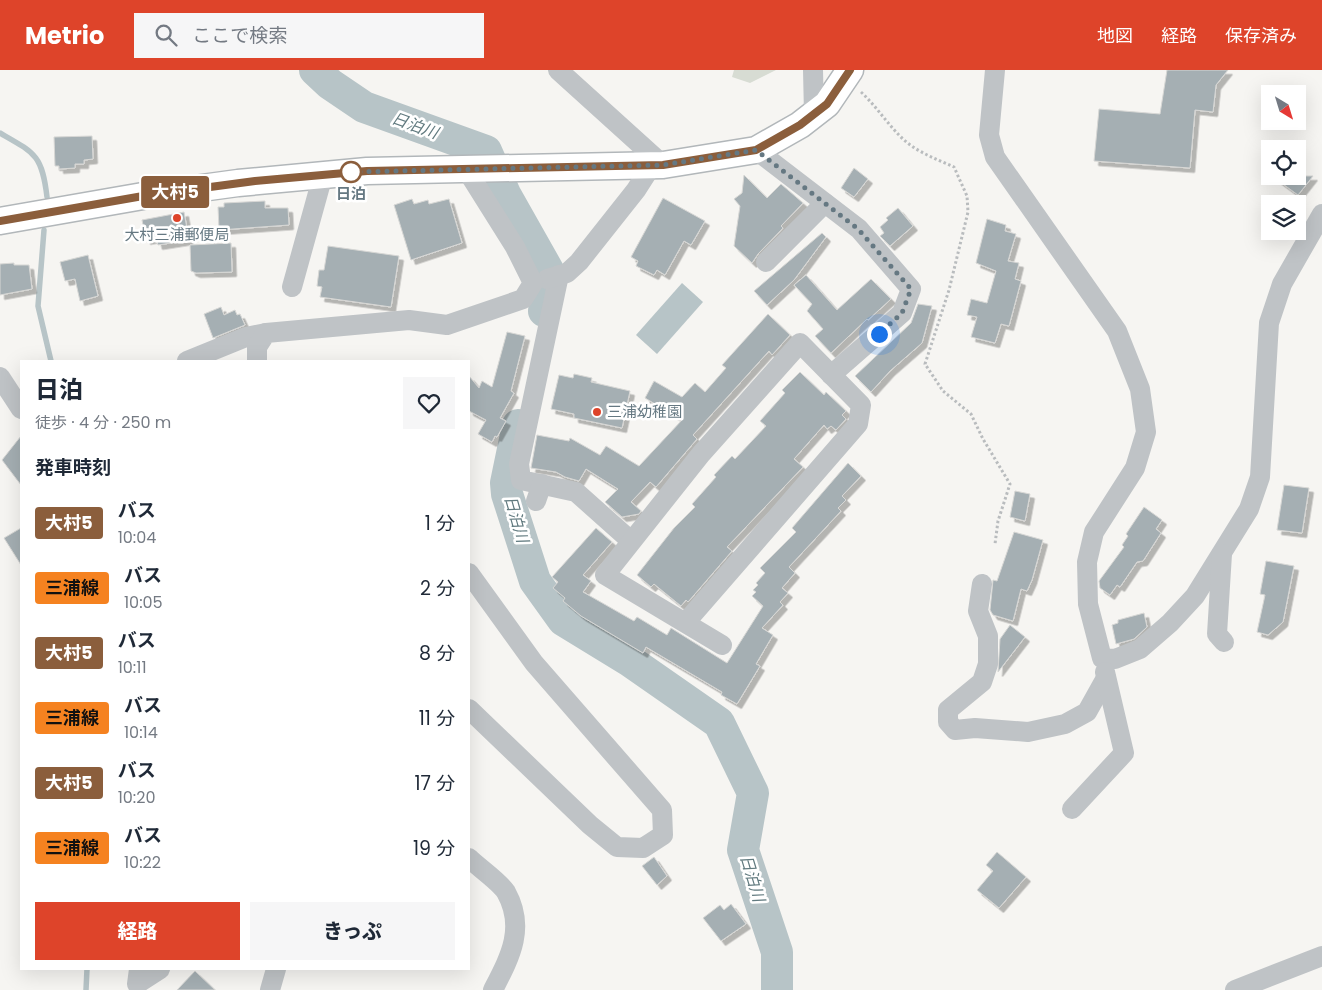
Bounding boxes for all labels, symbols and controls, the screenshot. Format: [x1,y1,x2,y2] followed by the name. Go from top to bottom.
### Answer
[134,13,484,58] search box
[25,19,104,52] text: Metrio
[152,21,180,49] icon: search
[192,22,287,49] text: ここで検索
[1097,23,1133,48] text: 地図
[1161,23,1197,48] text: 経路
[1225,23,1297,48] text: 保存済み
[1261,85,1306,130] north arrow
[1261,85,1306,240] map controls
[388,106,443,145] water label: 日泊川
[1261,140,1306,185] button: locate
[340,161,362,183] marker: 日泊
[146,176,204,208] line badge: 大村5
[151,179,199,204] text: 大村5
[336,183,366,204] place label: 日泊
[1261,195,1306,240] button: layers
[171,212,183,224] marker: 大村三浦郵便局
[124,224,230,245] place label: 大村三浦郵便局
[867,322,892,347] your location
[35,373,83,406] text: 日泊
[403,377,455,429] button: heart
[607,401,682,422] place label: 三浦幼稚園
[591,406,603,418] marker: 三浦幼稚園
[35,411,171,434] text: 徒歩 · 4 分 · 250 m
[35,454,111,481] text: 発車時刻
[499,493,535,547] water label: 日泊川
[118,497,156,524] text: バス
[45,510,93,535] text: 大村5
[425,510,455,537] text: 1 分
[118,526,156,549] text: 10:04
[124,562,162,589] text: バス
[45,575,99,600] text: 三浦線
[420,575,455,602] text: 2 分
[124,591,163,614] text: 10:05
[118,627,156,654] text: バス
[45,640,93,665] text: 大村5
[419,640,455,667] text: 8 分
[118,656,147,679] text: 10:11
[124,692,162,719] text: バス
[45,705,99,730] text: 三浦線
[419,705,455,732] text: 11 分
[124,721,158,744] text: 10:14
[118,757,156,784] text: バス
[45,770,93,795] text: 大村5
[414,770,455,797] text: 17 分
[118,786,156,809] text: 10:20
[124,822,162,849] text: バス
[45,835,99,860] text: 三浦線
[413,835,455,862] text: 19 分
[124,851,161,874] text: 10:22
[735,852,771,906] water label: 日泊川
[35,902,240,960] button: 経路
[250,902,455,960] button: きっぷ

